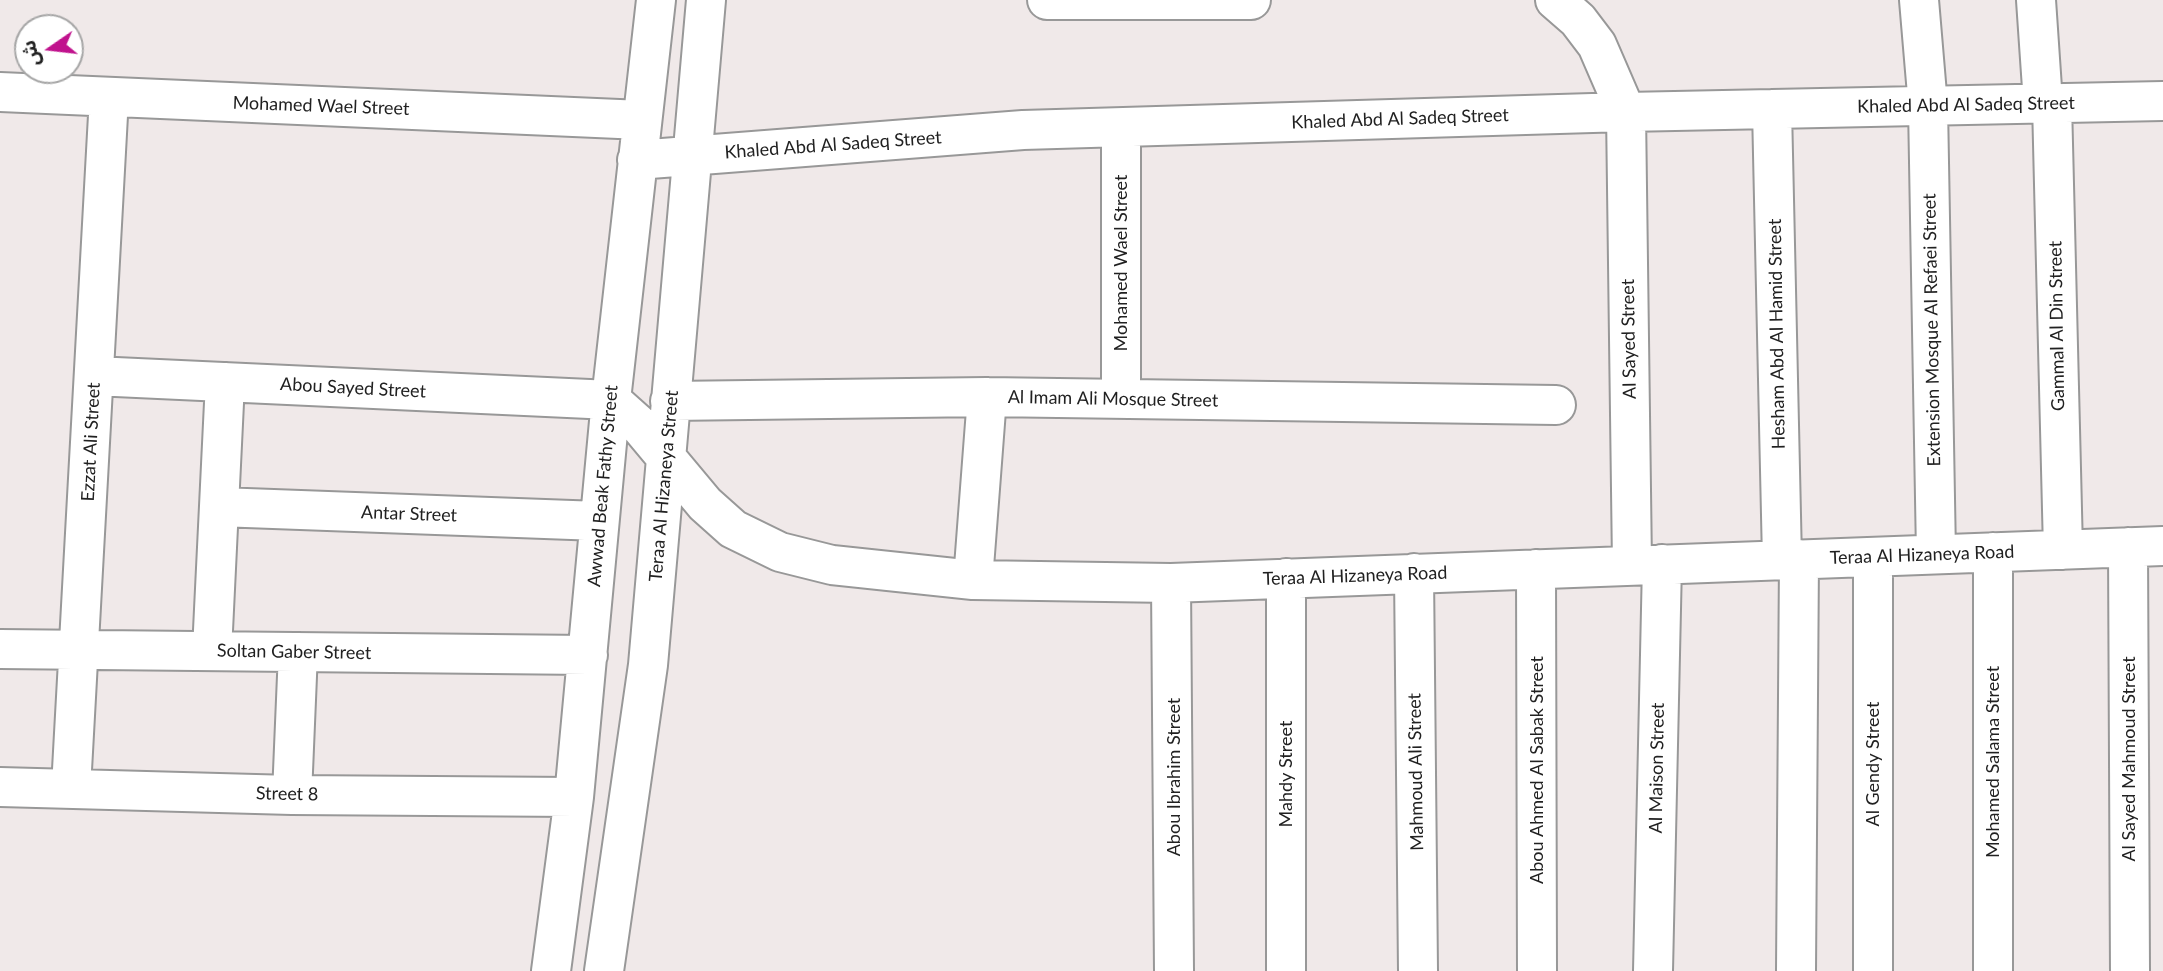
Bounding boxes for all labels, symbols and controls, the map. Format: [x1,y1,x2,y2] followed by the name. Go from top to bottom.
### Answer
[14,14,84,84] north arrow
[16,38,44,69] text: ش
[232,92,410,120] street label: Mohamed Wael Street
[1857,92,2075,118] street label: Khaled Abd Al Sadeq Street
[1291,104,1509,134] street label: Khaled Abd Al Sadeq Street
[724,127,942,163] street label: Khaled Abd Al Sadeq Street
[1110,175,1132,351] street label: Mohamed Wael Street
[1919,193,1945,467] street label: Extension Mosque Al Refaei Street
[1764,218,1790,450] street label: Hesham Abd Al Hamid Street
[2045,241,2069,411] street label: Gammal Al Din Street
[1617,279,1641,399] street label: Al Sayed Street
[280,373,426,403] street label: Abou Sayed Street
[77,382,105,502] street label: Ezzat Ali Street
[583,384,623,588] street label: Awwad Beak Fathy Street
[1008,386,1218,412] street label: Al Imam Ali Mosque Street
[645,389,683,583] street label: Teraa Al Hizaneya Street
[361,502,457,526] street label: Antar Street
[1829,541,2015,569] street label: Teraa Al Hizaneya Road
[1262,562,1448,590] street label: Teraa Al Hizaneya Road
[217,640,371,664] street label: Soltan Gaber Street
[1526,656,1548,884] street label: Abou Ahmed Al Sabak Street
[2118,656,2140,862] street label: Al Sayed Mahmoud Street
[1982,666,2004,858] street label: Mohamed Salama Street
[1404,693,1428,851] street label: Mahmoud Ali Street
[1163,698,1185,856] street label: Abou Ibrahim Street
[1645,702,1669,834] street label: Al Maison Street
[1862,702,1884,826] street label: Al Gendy Street
[1275,721,1297,827] street label: Mahdy Street
[256,783,318,805] street label: Street 8

